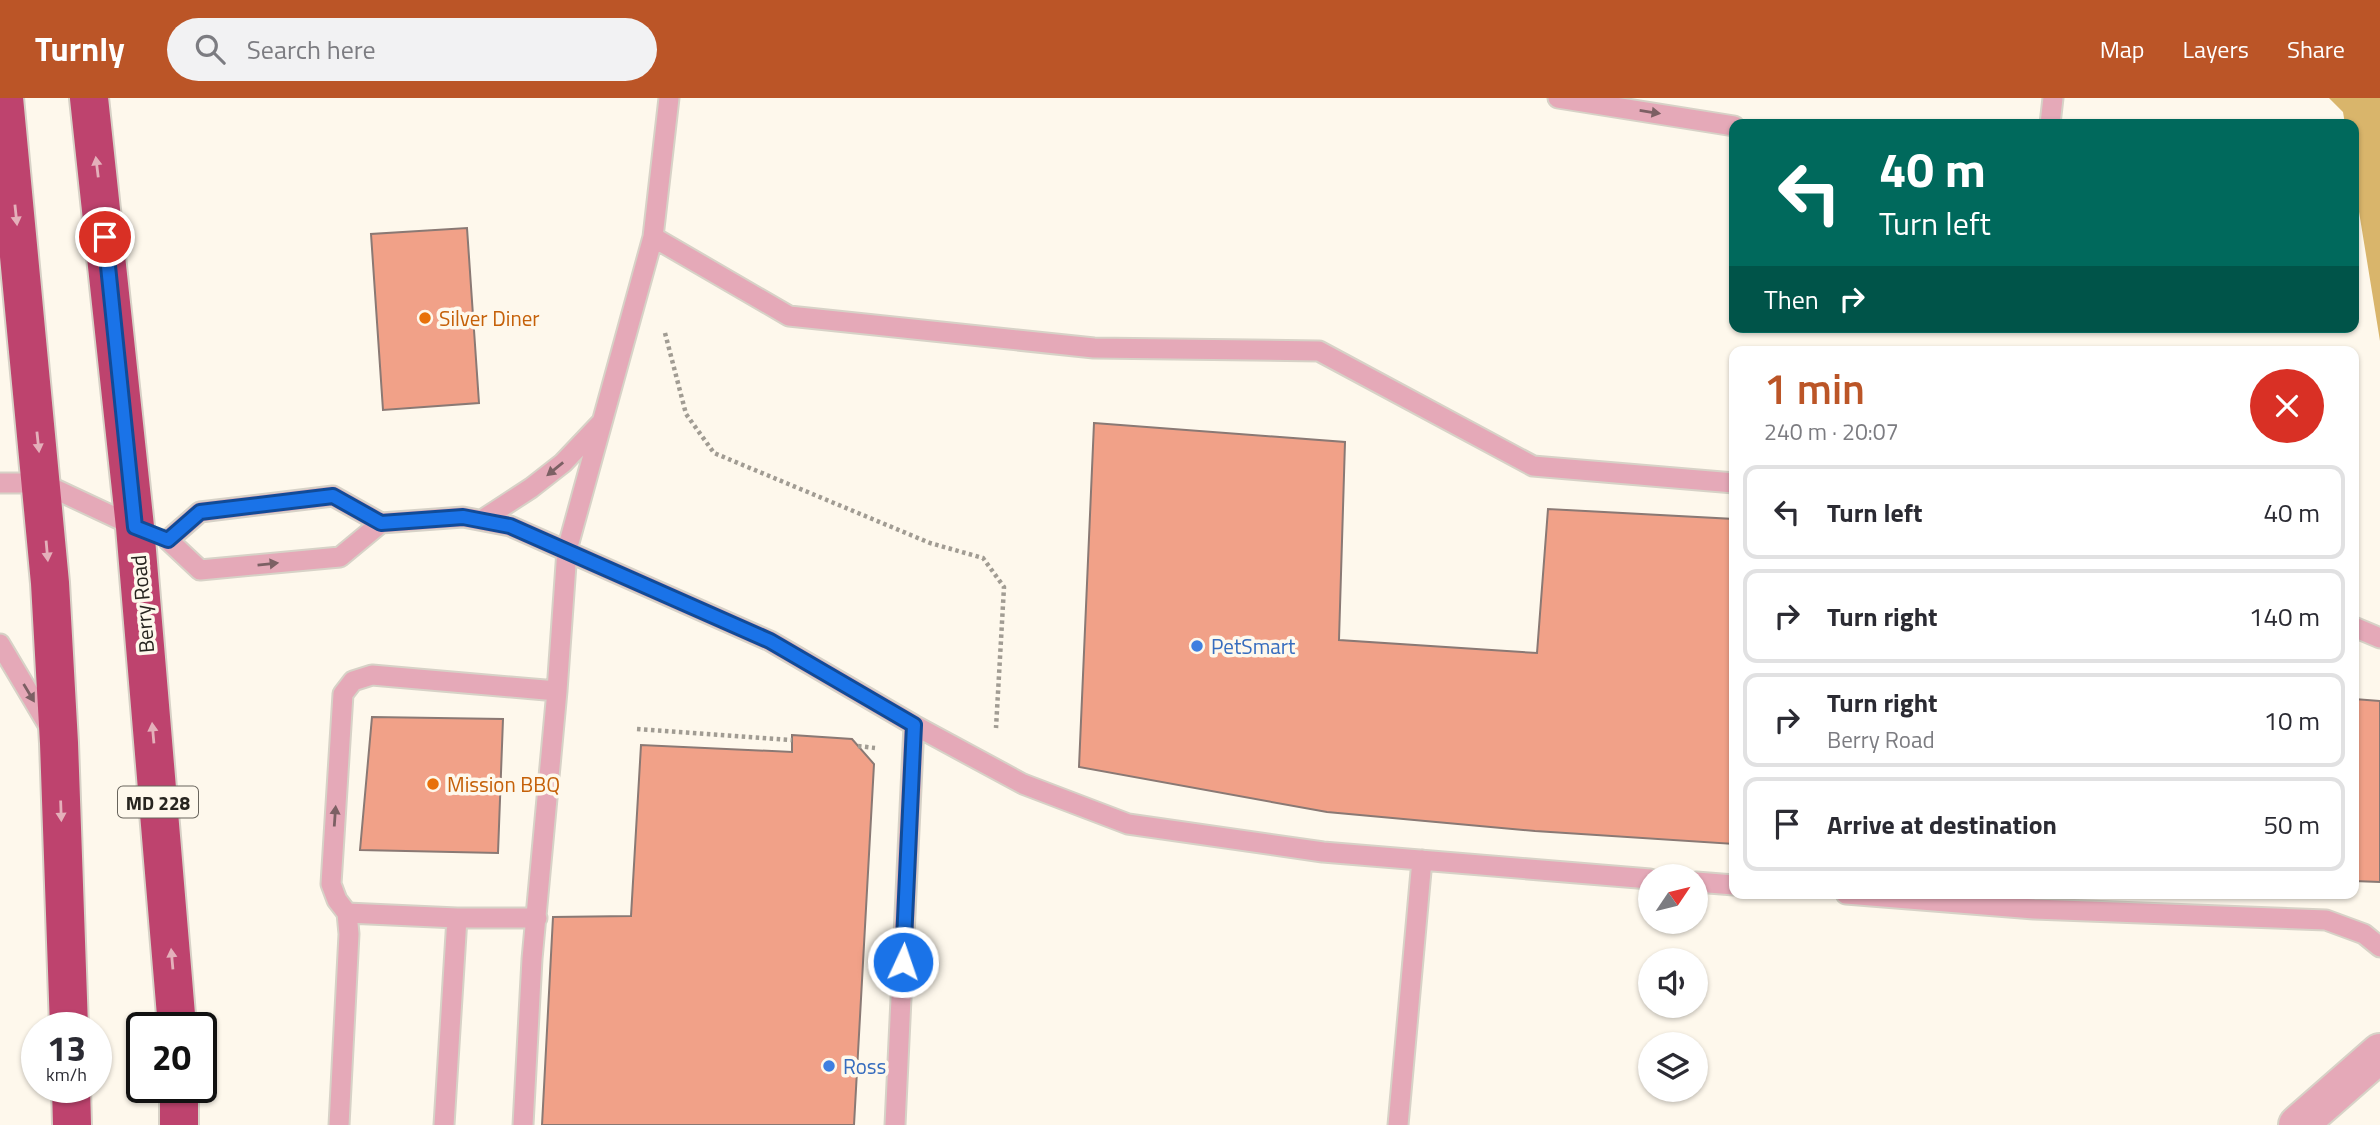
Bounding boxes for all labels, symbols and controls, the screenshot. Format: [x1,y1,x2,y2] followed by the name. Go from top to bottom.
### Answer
[167,18,657,81] search box
[35,24,125,74] text: Turnly
[191,30,229,68] icon: search
[247,30,376,69] text: Search here
[2100,31,2145,67] text: Map
[2183,31,2249,67] text: Layers
[2287,31,2345,67] text: Share
[1639,107,1661,118] one-way arrow
[1879,131,1986,206] text: 40 m
[1764,147,1855,238] icon: left
[92,156,103,178] one-way arrow
[1879,199,1991,247] text: Turn left
[10,204,21,226] one-way arrow
[75,207,135,267] pin
[86,218,124,256] icon: arrive
[1764,280,1819,319] text: Then
[1833,280,1871,318] icon: right
[439,302,540,334] place label: Silver Diner
[417,310,433,326] marker: Silver Diner
[1764,356,1865,420] text: 1 min
[2250,369,2324,443] button: close
[1764,414,1899,449] text: 240 m · 20:07
[32,431,43,453] one-way arrow
[546,461,563,476] one-way arrow
[1768,493,1806,531] icon: left
[1827,493,1922,532] text: Turn left
[2263,493,2320,532] text: 40 m
[42,540,53,562] one-way arrow
[122,554,162,654] street label: Berry Road
[257,558,279,569] one-way arrow
[1768,597,1806,635] icon: right
[1827,597,1938,636] text: Turn right
[2249,597,2320,636] text: 140 m
[1211,630,1296,662] place label: PetSmart
[1189,638,1205,654] marker: PetSmart
[1827,683,1938,722] text: Turn right
[23,684,36,703] one-way arrow
[1768,701,1806,739] icon: right
[2263,701,2320,740] text: 10 m
[147,721,158,743] one-way arrow
[1827,722,1935,757] text: Berry Road
[447,768,560,800] place label: Mission BBQ
[425,776,441,792] marker: Mission BBQ
[118,786,198,818] road number: MD 228
[55,800,67,822] one-way arrow
[330,805,341,827] one-way arrow
[1768,805,1806,843] icon: arrive
[1827,805,2057,844] text: Arrive at destination
[2263,805,2320,844] text: 50 m
[1638,864,1708,934] north arrow
[1638,864,1708,1102] map controls
[866,925,940,999] position arrow
[166,948,177,970] one-way arrow
[1638,948,1708,1018] button: sound
[126,1012,217,1103] speed limit sign: 20
[47,1021,86,1075] text: 13
[1638,1032,1708,1102] button: layers
[843,1050,886,1082] place label: Ross
[821,1058,837,1074] marker: Ross
[46,1061,87,1088] text: km/h

